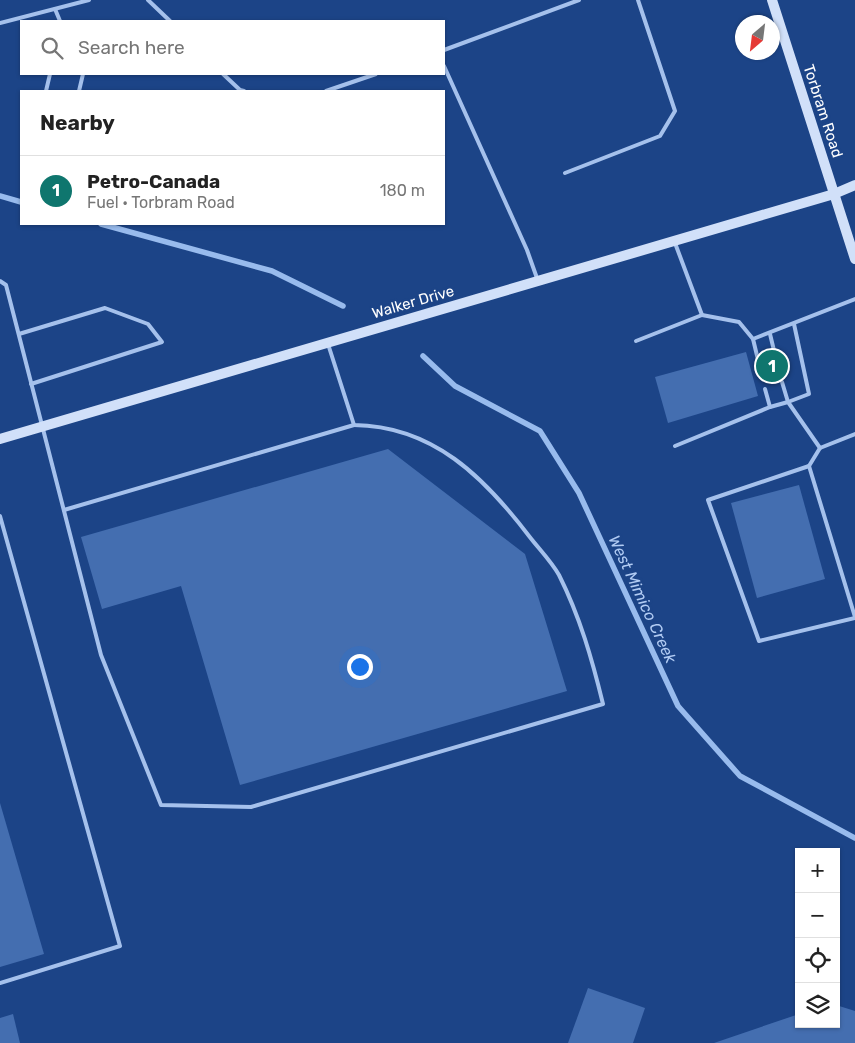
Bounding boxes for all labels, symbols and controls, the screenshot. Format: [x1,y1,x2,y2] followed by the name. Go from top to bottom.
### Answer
[735,15,780,60] north arrow
[20,20,445,75] search box
[38,34,66,62] icon: search
[78,36,185,59] text: Search here
[799,62,847,160] street label: Torbram Road
[40,110,115,135] text: Nearby
[87,170,220,193] text: Petro-Canada
[52,181,60,200] text: 1
[380,181,425,200] text: 180 m
[87,193,235,212] text: Fuel · Torbram Road
[370,282,456,322] street label: Walker Drive
[756,347,788,385] pin: 1
[605,532,681,667] water label: West Mimico Creek
[347,654,373,680] your location
[795,848,840,1028] map controls
[795,848,840,893] button: +
[795,893,840,938] button: −
[795,938,840,983] button: locate
[795,983,840,1028] button: layers

